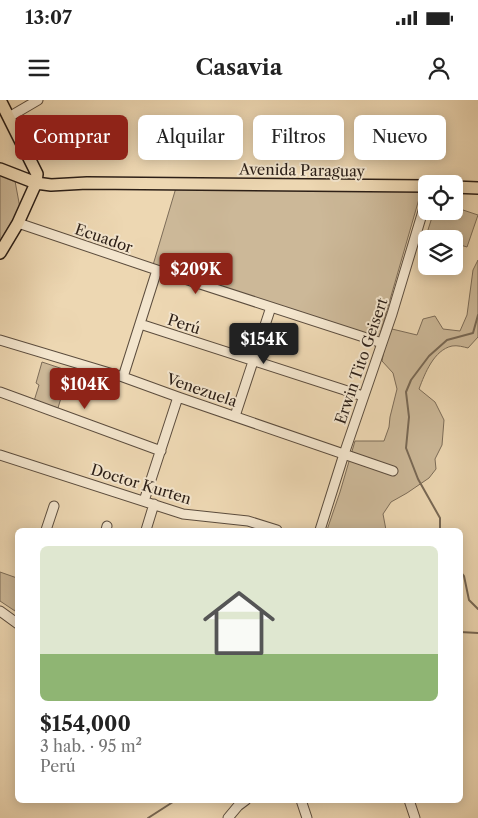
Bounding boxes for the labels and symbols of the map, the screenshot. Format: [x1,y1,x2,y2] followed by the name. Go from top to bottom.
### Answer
[238,159,366,181] street label: Avenida Paraguay
[73,219,136,257] street label: Ecuador
[161,252,231,295] pin: $209K
[330,295,392,427] street label: Erwin Tito Geisert
[165,310,203,338] street label: Perú
[229,322,299,365] pin: $154K
[50,368,120,410] pin: $104K
[163,369,240,411] street label: Venezuela
[88,460,194,508] street label: Doctor Kurten

